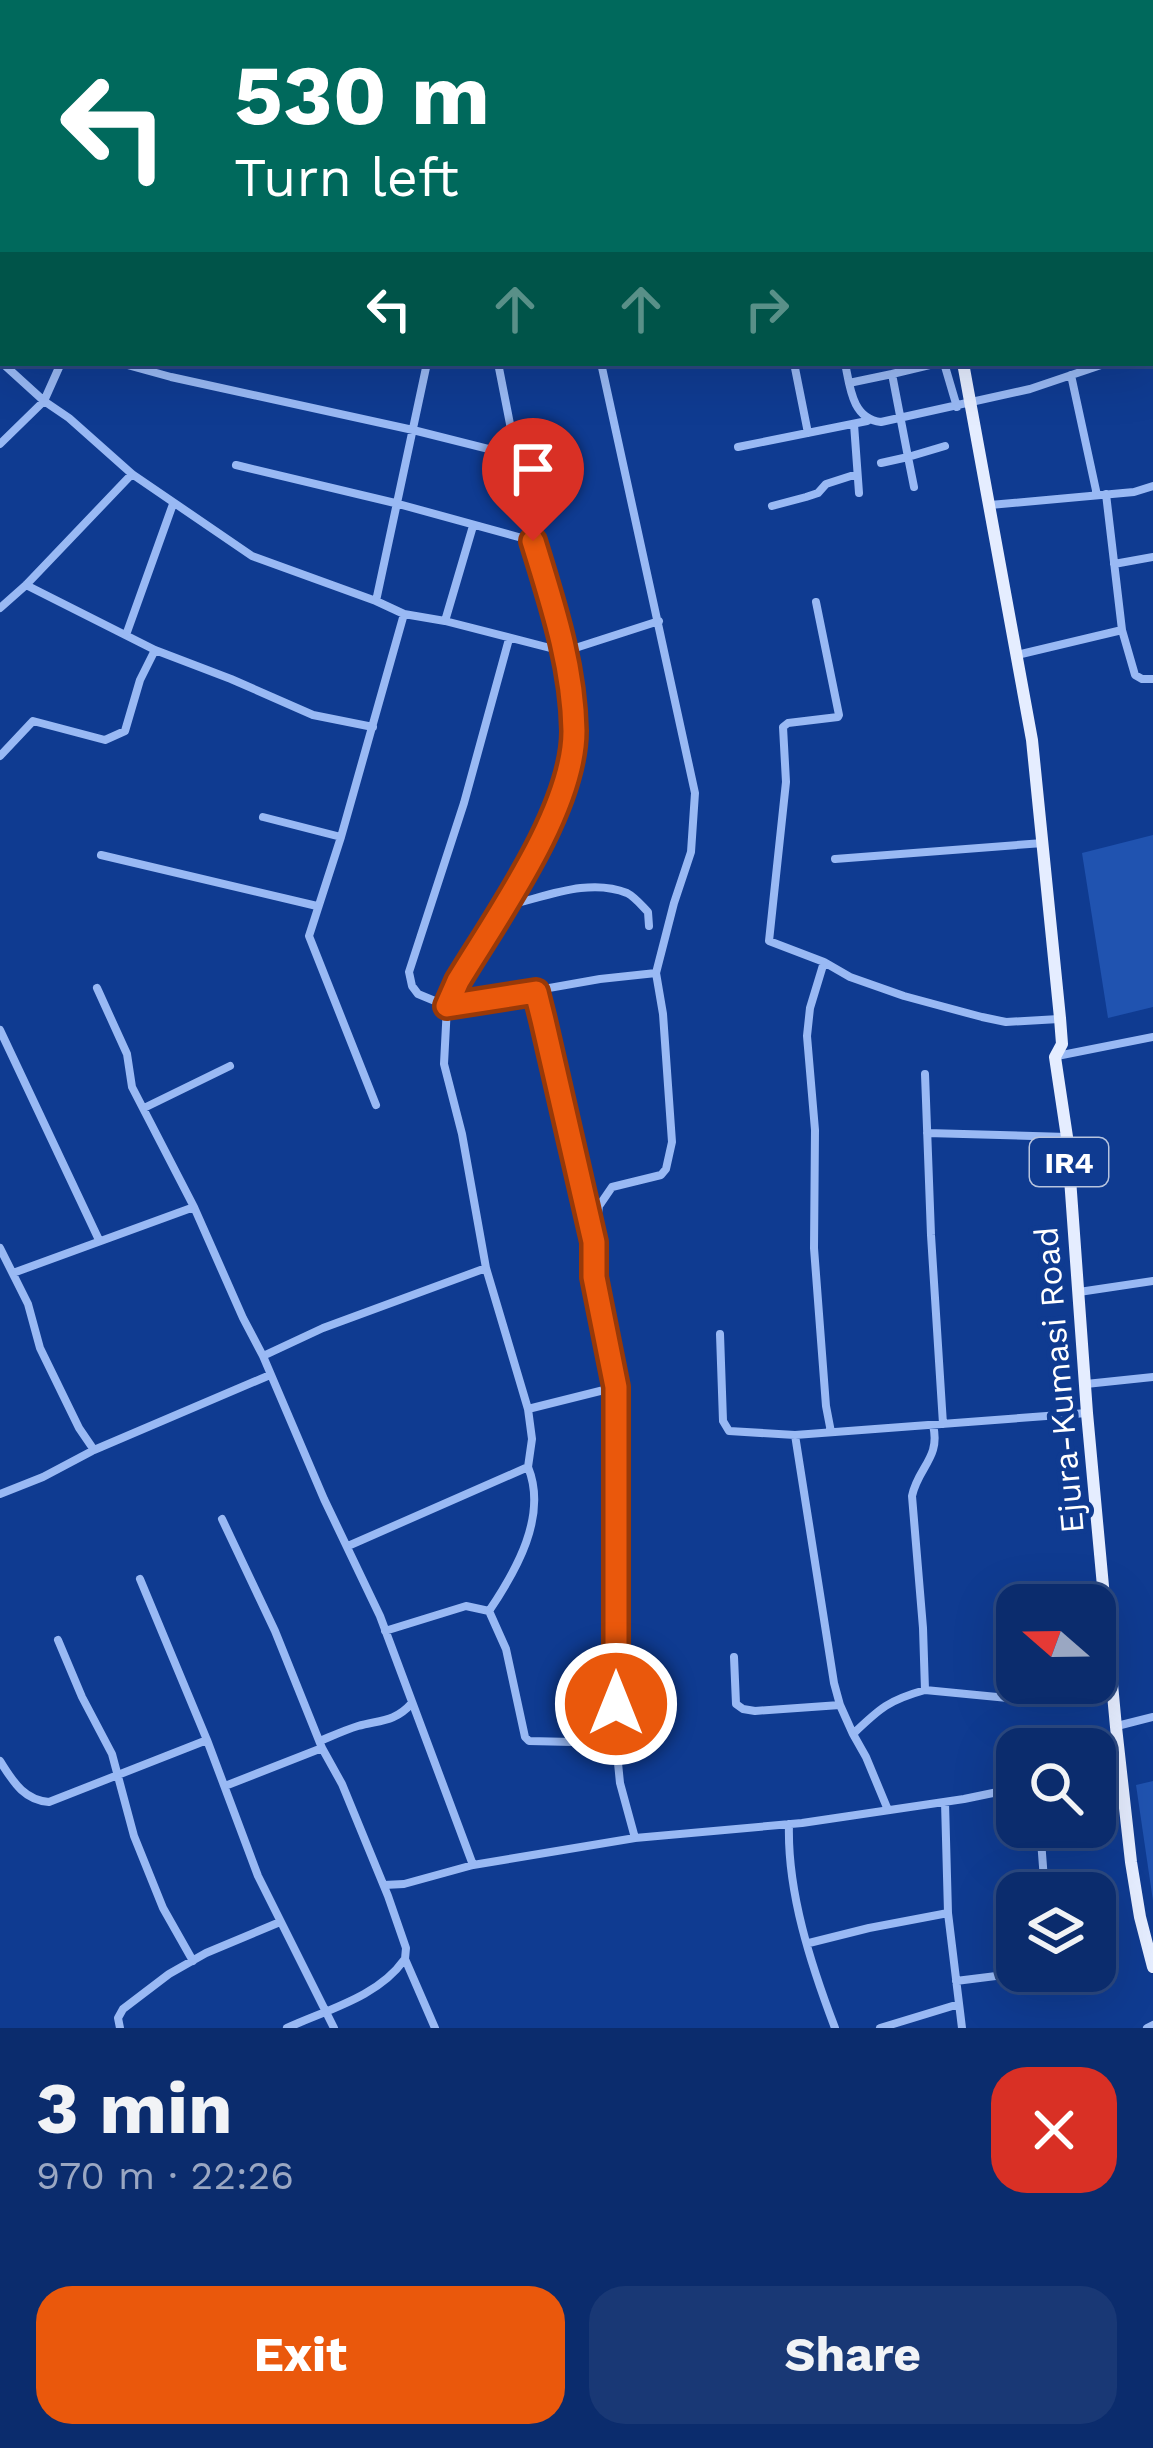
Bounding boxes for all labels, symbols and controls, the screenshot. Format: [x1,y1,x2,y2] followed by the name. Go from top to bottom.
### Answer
[234,46,490,144] text: 530 m
[36,48,192,204] icon: left
[234,146,459,209] text: Turn left
[356,276,422,342] icon: left
[482,276,548,342] icon: ahead
[608,276,674,342] icon: ahead
[734,276,800,342] icon: right
[482,418,584,541] pin
[500,436,566,502] icon: arrive
[1030,1138,1108,1186] road number: IR4
[1026,1225,1092,1535] street label: Ejura-Kumasi Road
[996,1584,1116,1704] north arrow
[996,1584,1116,1992] map controls
[553,1641,679,1767] position arrow
[996,1728,1116,1848] button: search
[996,1872,1116,1992] button: layers
[36,2066,233,2150] text: 3 min
[991,2067,1117,2193] button: close
[36,2153,294,2198] text: 970 m · 22:26
[36,2286,565,2424] button: Exit
[589,2286,1117,2424] button: Share

